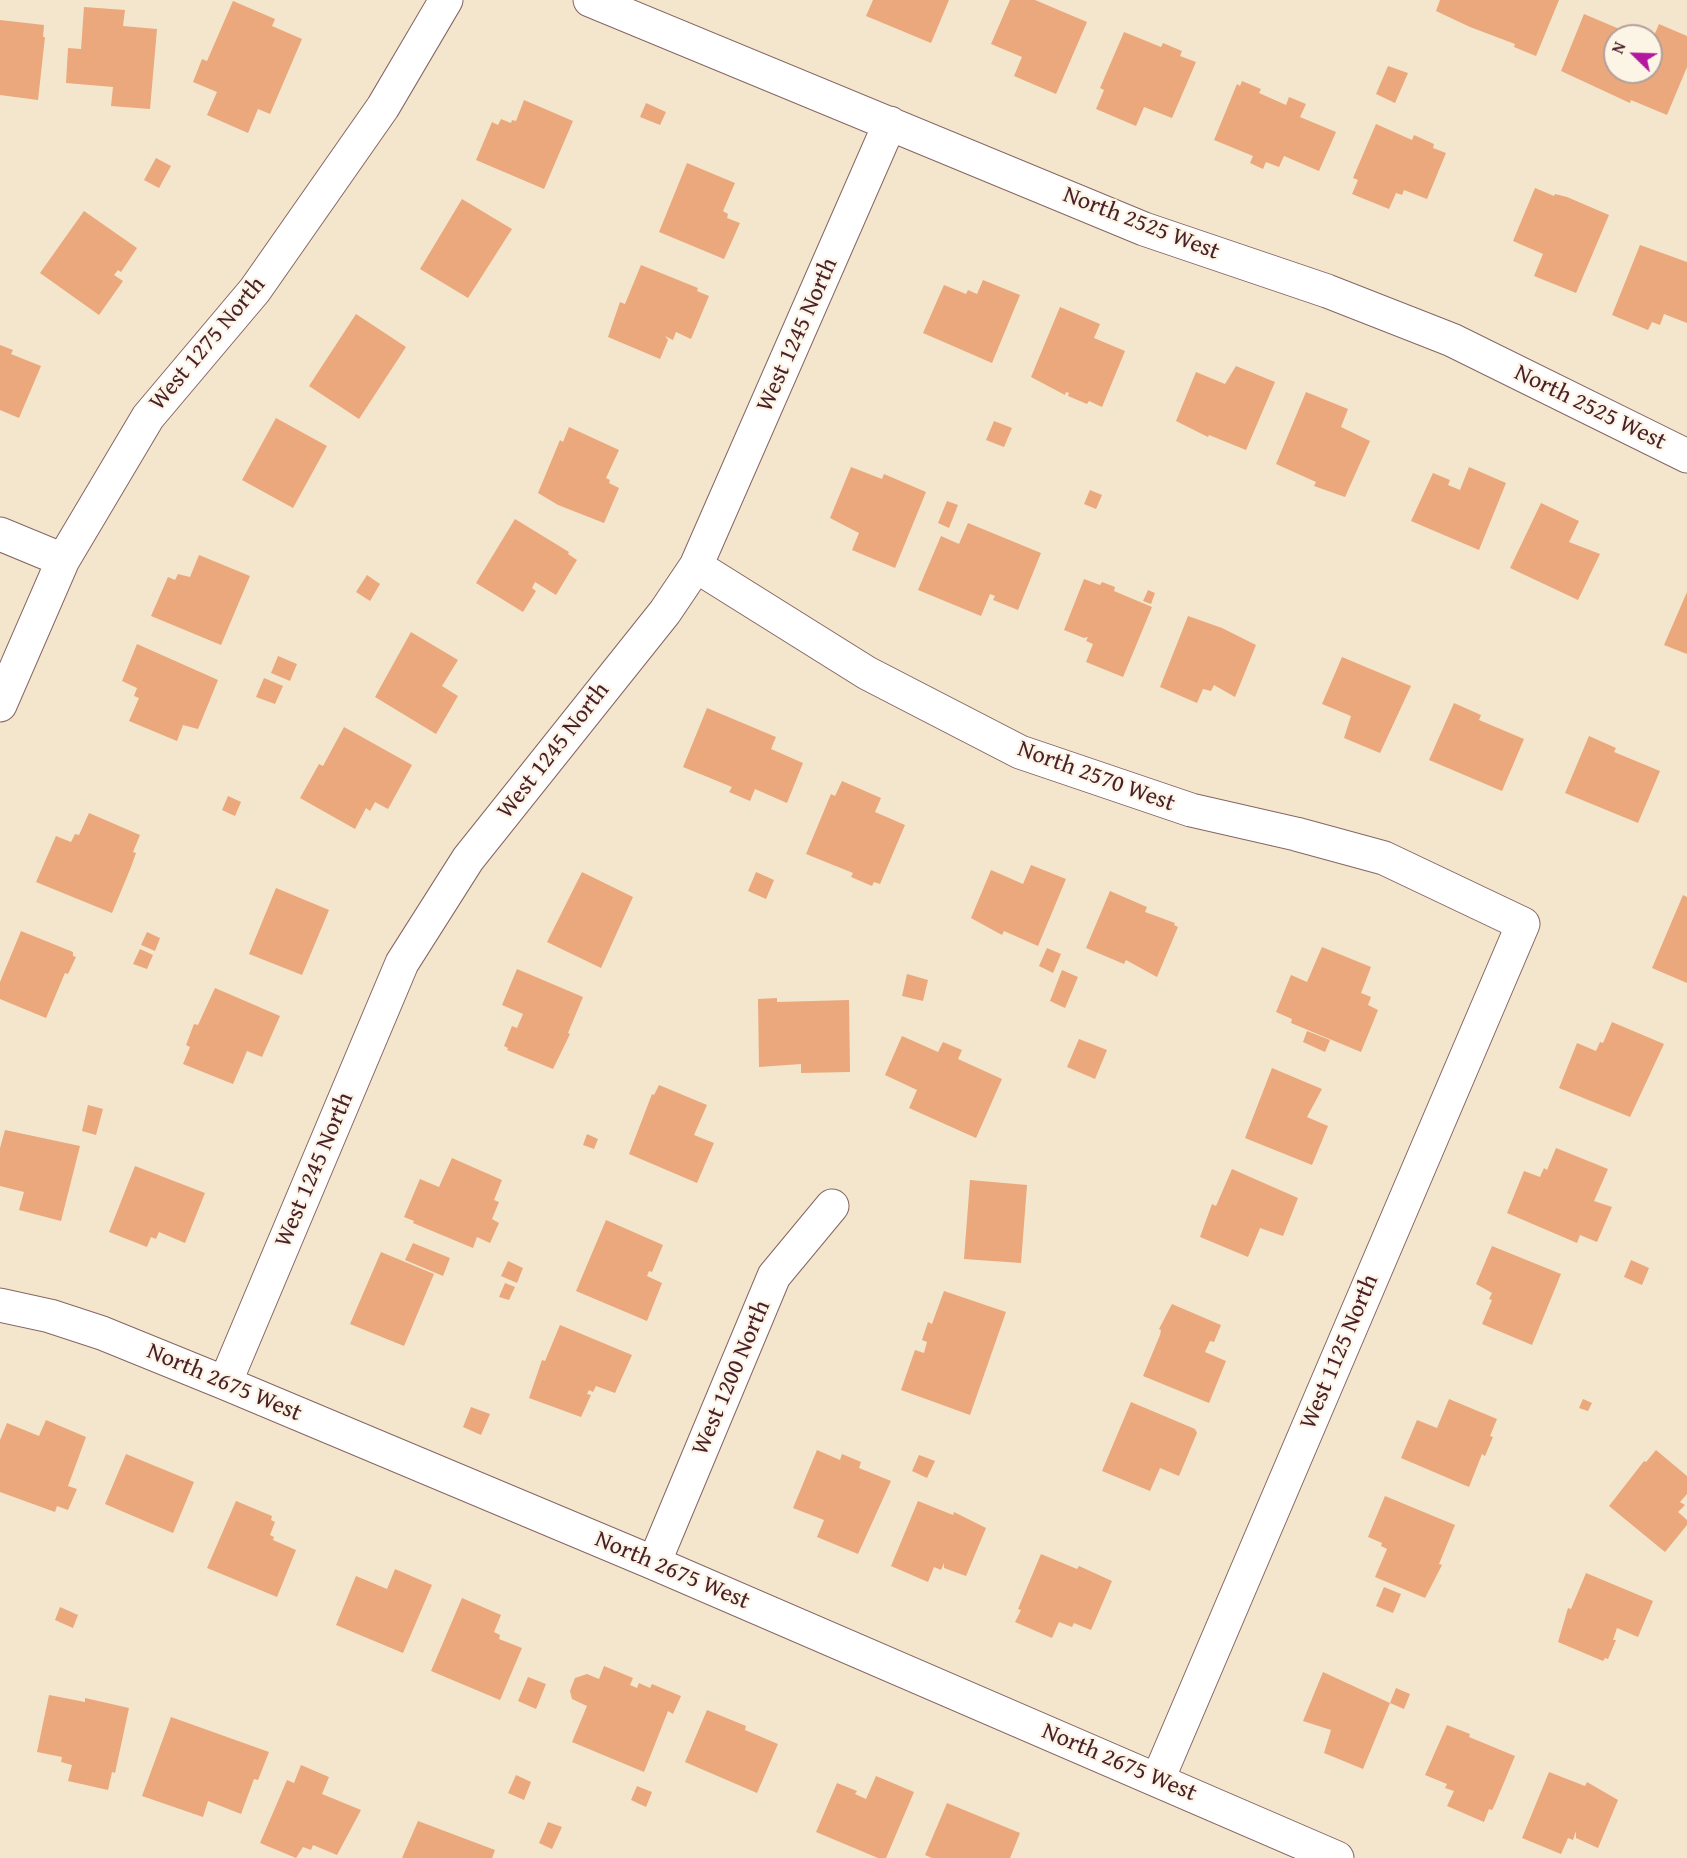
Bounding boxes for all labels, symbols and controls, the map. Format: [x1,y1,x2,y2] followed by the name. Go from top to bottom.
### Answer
[1603,24,1663,84] north arrow
[1605,38,1631,57] text: N
[1059,181,1223,267] street label: North 2525 West
[751,254,845,416] street label: West 1245 North
[144,271,272,417] street label: West 1275 North
[1509,359,1671,457] street label: North 2525 West
[492,677,616,825] street label: West 1245 North
[1013,735,1179,819] street label: North 2570 West
[269,1088,361,1252] street label: West 1245 North
[1294,1270,1386,1434] street label: West 1125 North
[686,1296,778,1460] street label: West 1200 North
[142,1337,306,1429] street label: North 2675 West
[590,1525,754,1617] street label: North 2675 West
[1037,1717,1201,1809] street label: North 2675 West

